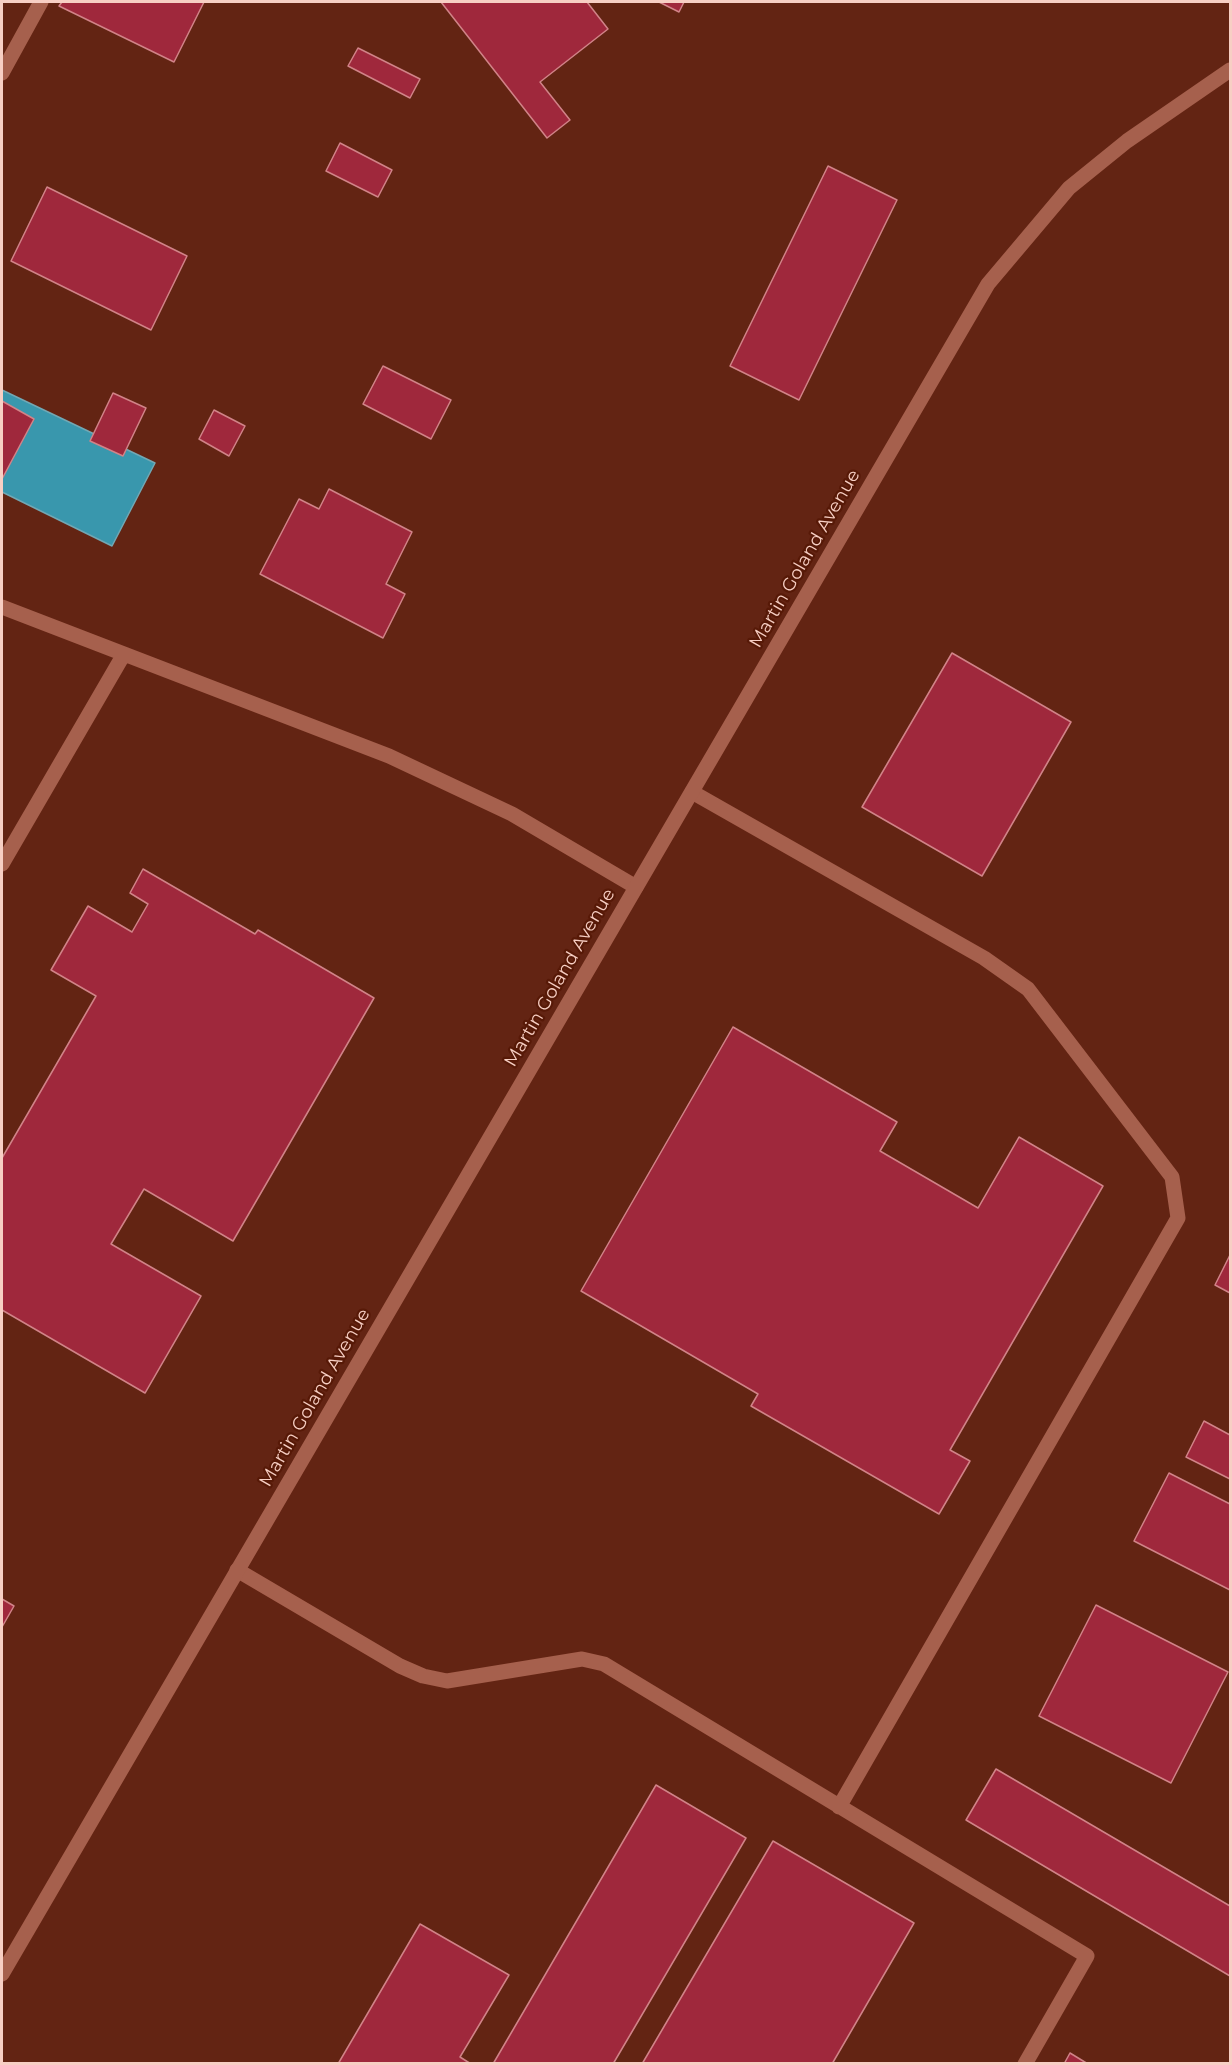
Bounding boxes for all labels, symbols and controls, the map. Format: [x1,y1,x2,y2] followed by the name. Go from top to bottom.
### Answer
[745,466,865,652] street label: Martin Goland Avenue
[500,885,620,1071] street label: Martin Goland Avenue
[255,1305,375,1491] street label: Martin Goland Avenue

